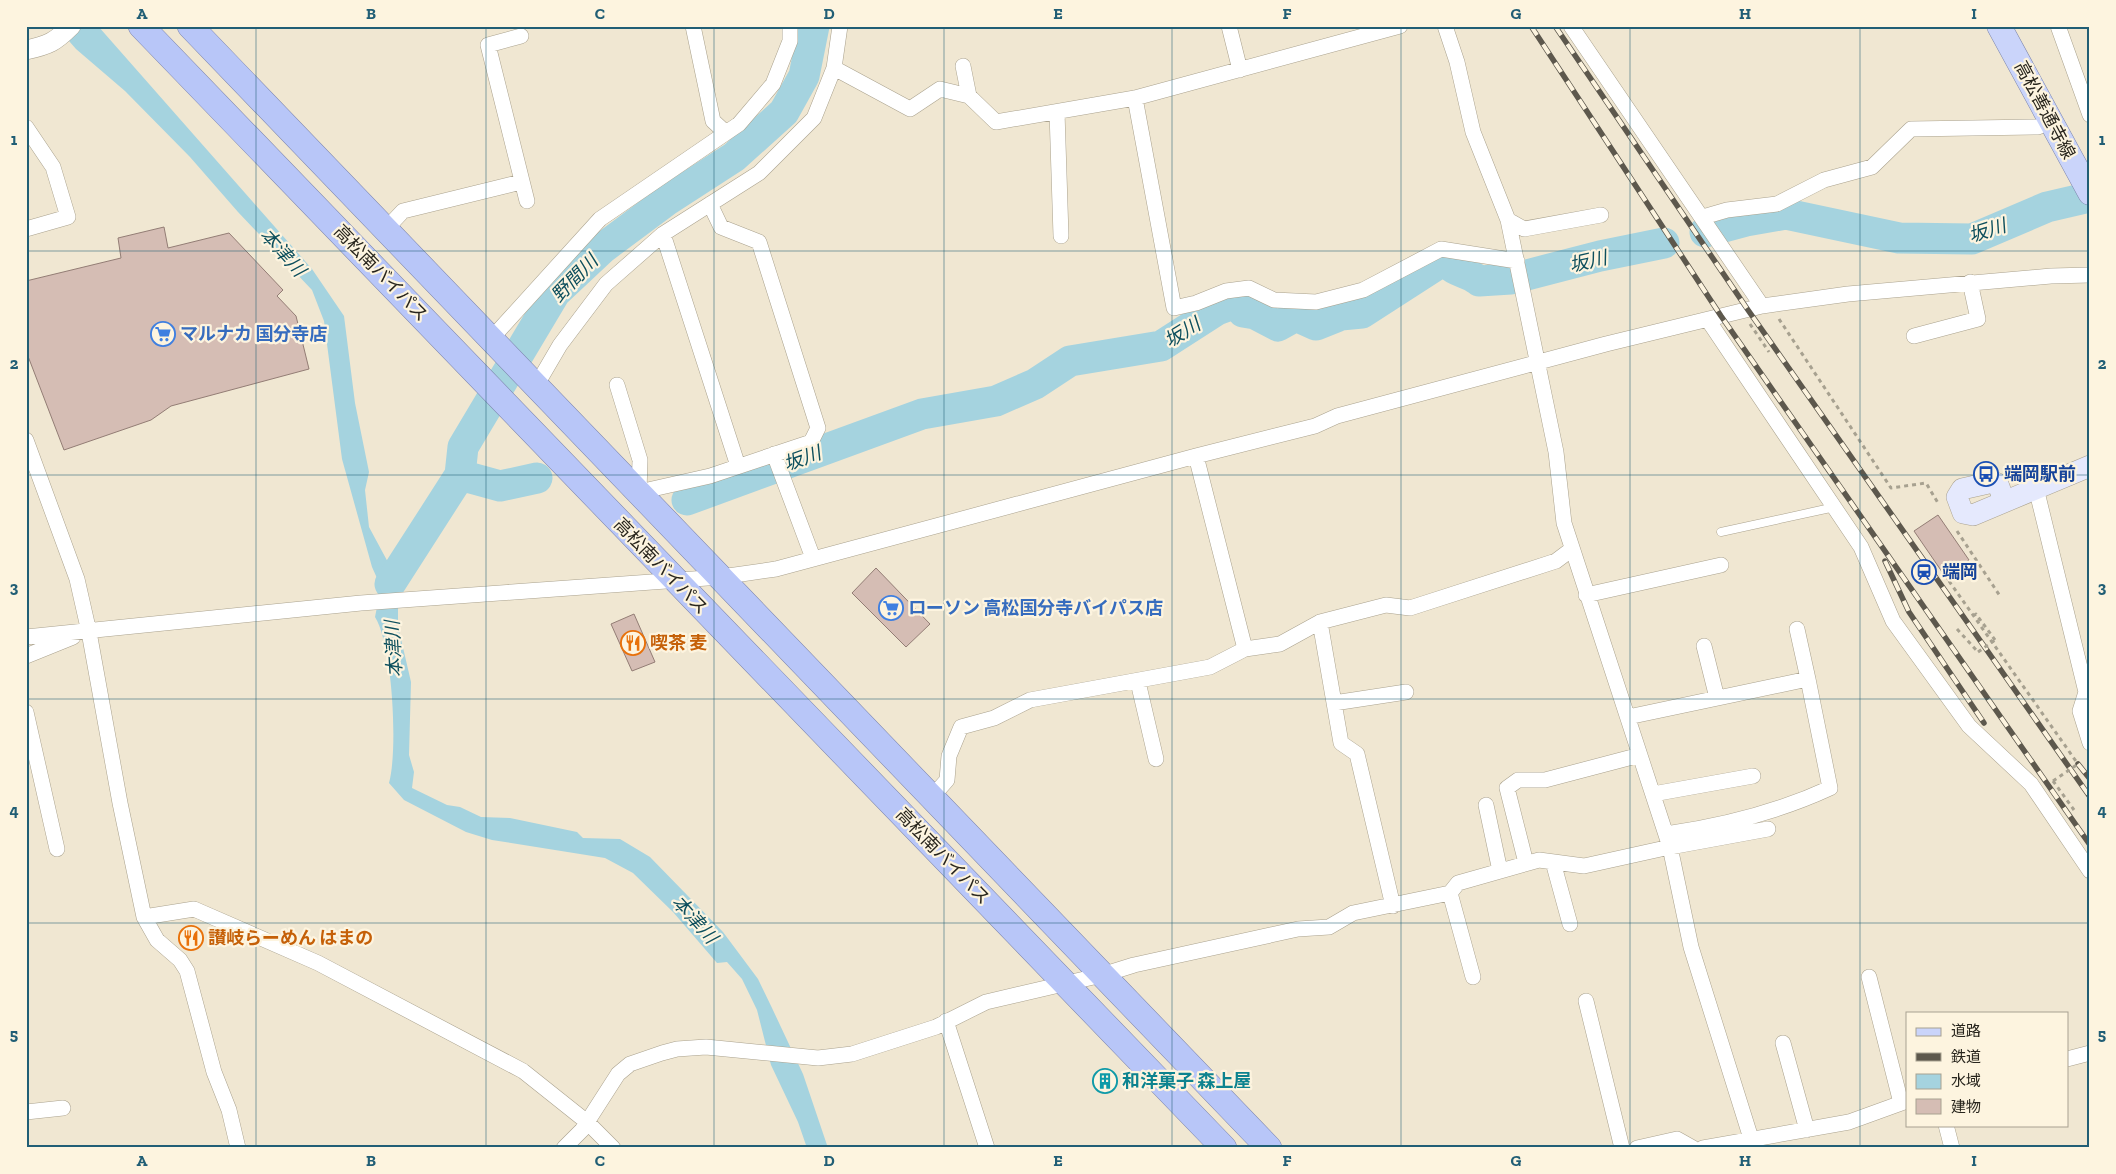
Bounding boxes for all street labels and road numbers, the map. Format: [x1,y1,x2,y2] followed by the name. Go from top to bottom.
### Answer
[2010,57,2080,163] street label: 高松善通寺線
[329,220,433,326] street label: 高松南バイパス
[609,513,713,619] street label: 高松南バイパス
[891,803,995,909] street label: 高松南バイパス

